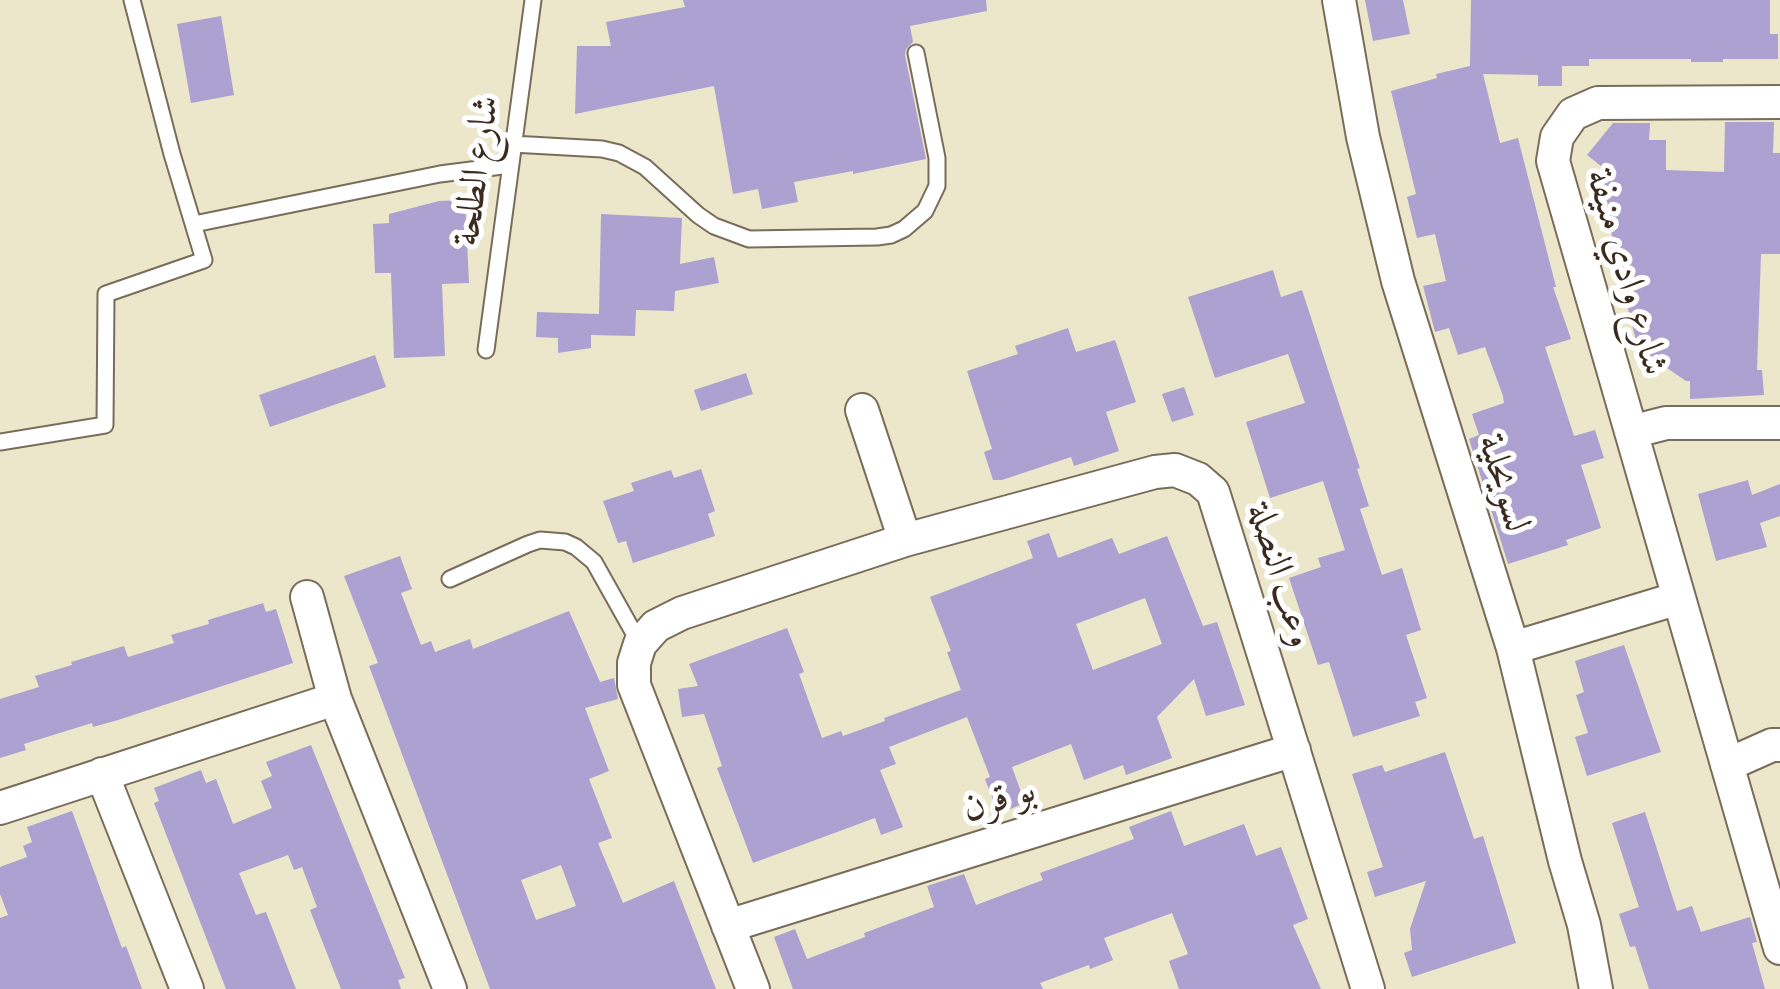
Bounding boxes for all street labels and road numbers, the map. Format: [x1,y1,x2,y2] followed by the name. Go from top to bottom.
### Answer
[444,93,510,249] street label: شارع الطلحة
[1575,163,1677,381] street label: شارع وادي منيفة
[1467,428,1539,538] street label: لسويحلية
[1236,497,1324,653] street label: وعب النصلة
[957,767,1041,833] street label: بو قرن

